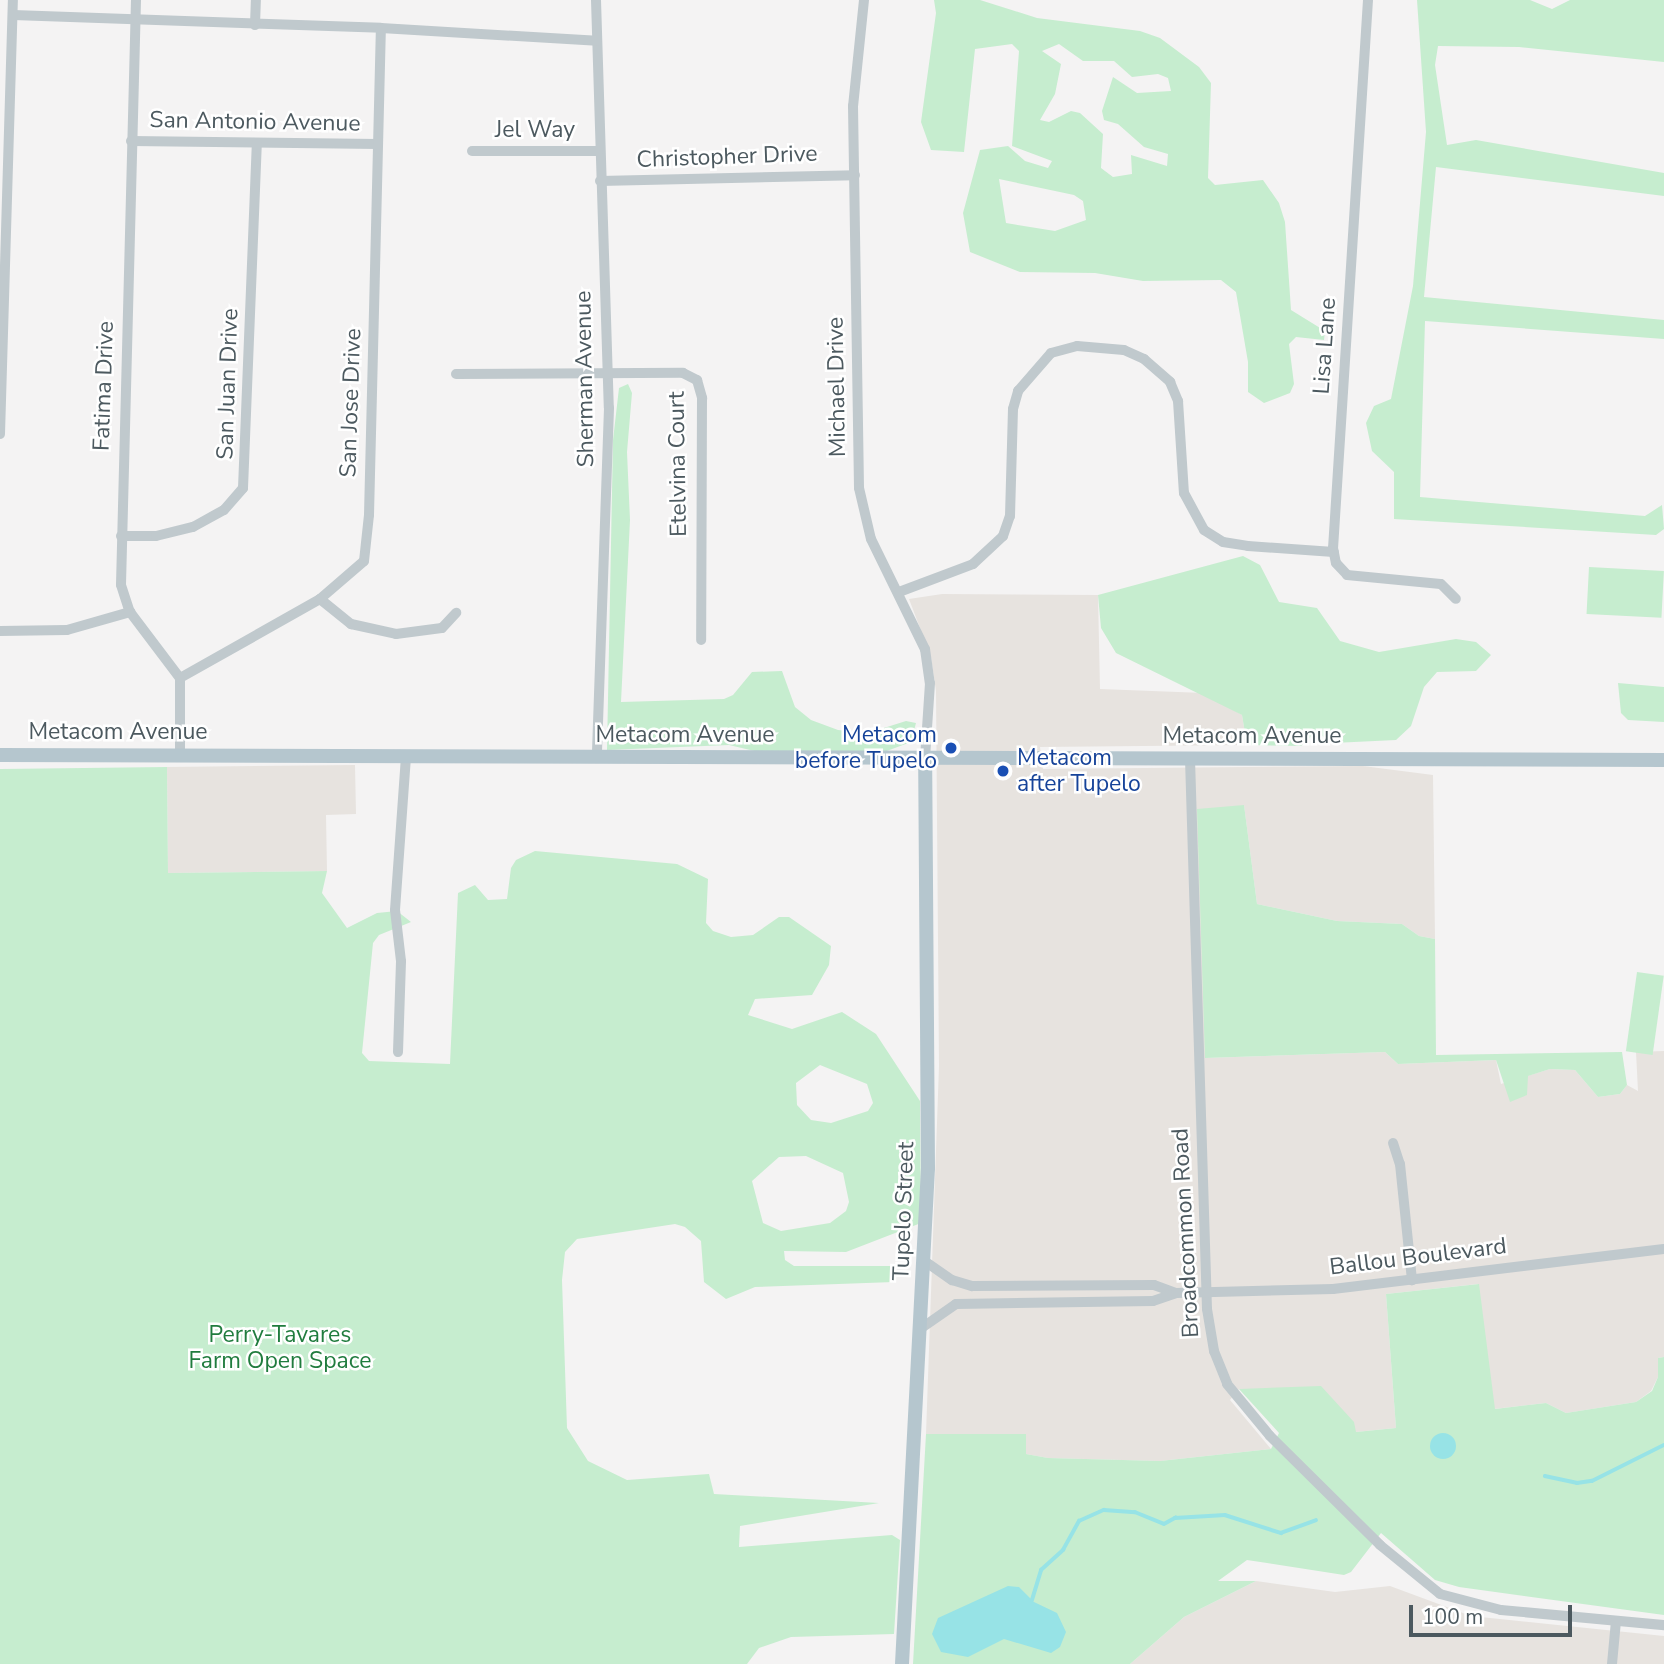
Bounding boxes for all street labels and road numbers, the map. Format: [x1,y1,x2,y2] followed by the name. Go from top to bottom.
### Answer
[149,106,361,138] street label: San Antonio Avenue
[495,116,575,144] street label: Jel Way
[636,140,818,174] street label: Christopher Drive
[570,290,600,468] street label: Sherman Avenue
[1308,297,1342,395] street label: Lisa Lane
[212,308,244,460] street label: San Juan Drive
[822,317,852,457] street label: Michael Drive
[88,321,120,451] street label: Fatima Drive
[335,328,367,478] street label: San Jose Drive
[663,391,693,537] street label: Etelvina Court
[28,718,208,746] street label: Metacom Avenue
[595,721,775,749] street label: Metacom Avenue
[1162,722,1342,750] street label: Metacom Avenue
[1167,1127,1205,1339] street label: Broadcommon Road
[888,1141,920,1281] street label: Tupelo Street
[1328,1232,1508,1282] street label: Ballou Boulevard

